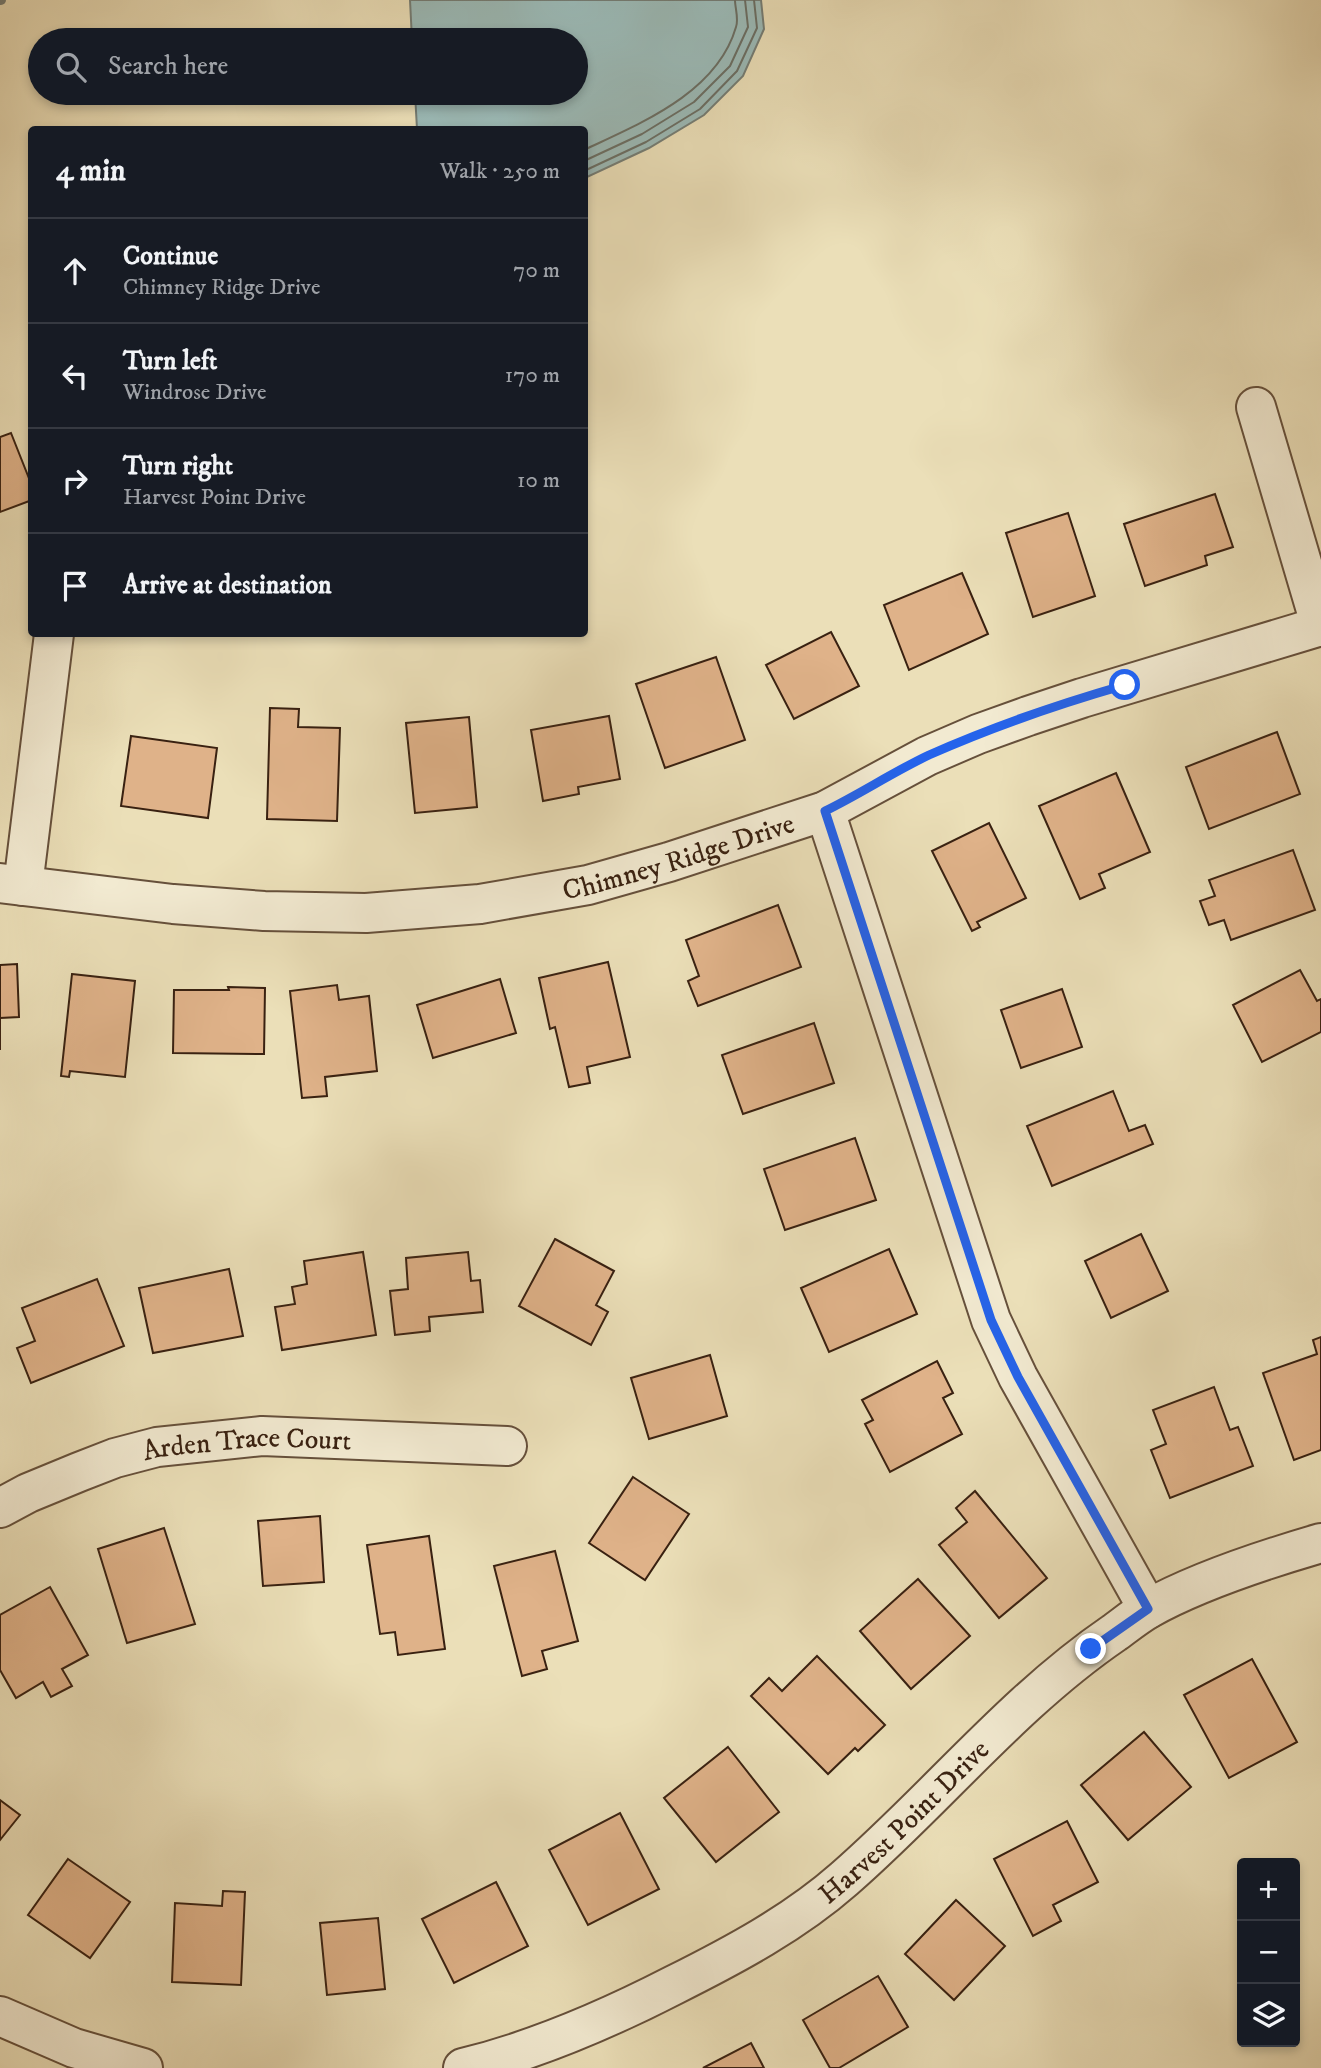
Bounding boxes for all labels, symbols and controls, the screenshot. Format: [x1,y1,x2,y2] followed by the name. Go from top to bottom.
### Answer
[28,28,588,105] search box
[52,48,90,86] icon: search
[108,50,228,83] text: Search here
[56,153,126,190] text: 4 min
[440,157,560,186] text: Walk · 250 m
[123,240,218,273] text: Continue
[56,252,94,290] icon: ahead
[513,256,560,285] text: 70 m
[123,273,320,302] text: Chimney Ridge Drive
[123,345,217,378] text: Turn left
[56,357,94,395] icon: left
[505,361,560,390] text: 170 m
[123,378,267,407] text: Windrose Drive
[123,450,233,483] text: Turn right
[56,462,94,500] icon: right
[517,466,560,495] text: 10 m
[123,483,306,512] text: Harvest Point Drive
[56,567,94,605] icon: arrive
[123,569,332,602] text: Arrive at destination
[1109,669,1140,700] route start
[560,806,799,908] street label: Chimney Ridge Drive
[139,1420,352,1469] street label: Arden Trace Court
[1075,1633,1106,1664] route end
[812,1733,997,1912] street label: Harvest Point Drive
[1237,1858,1300,2047] map controls
[1237,1858,1300,1921] button: +
[1237,1921,1300,1984] button: −
[1237,1984,1300,2047] button: layers

